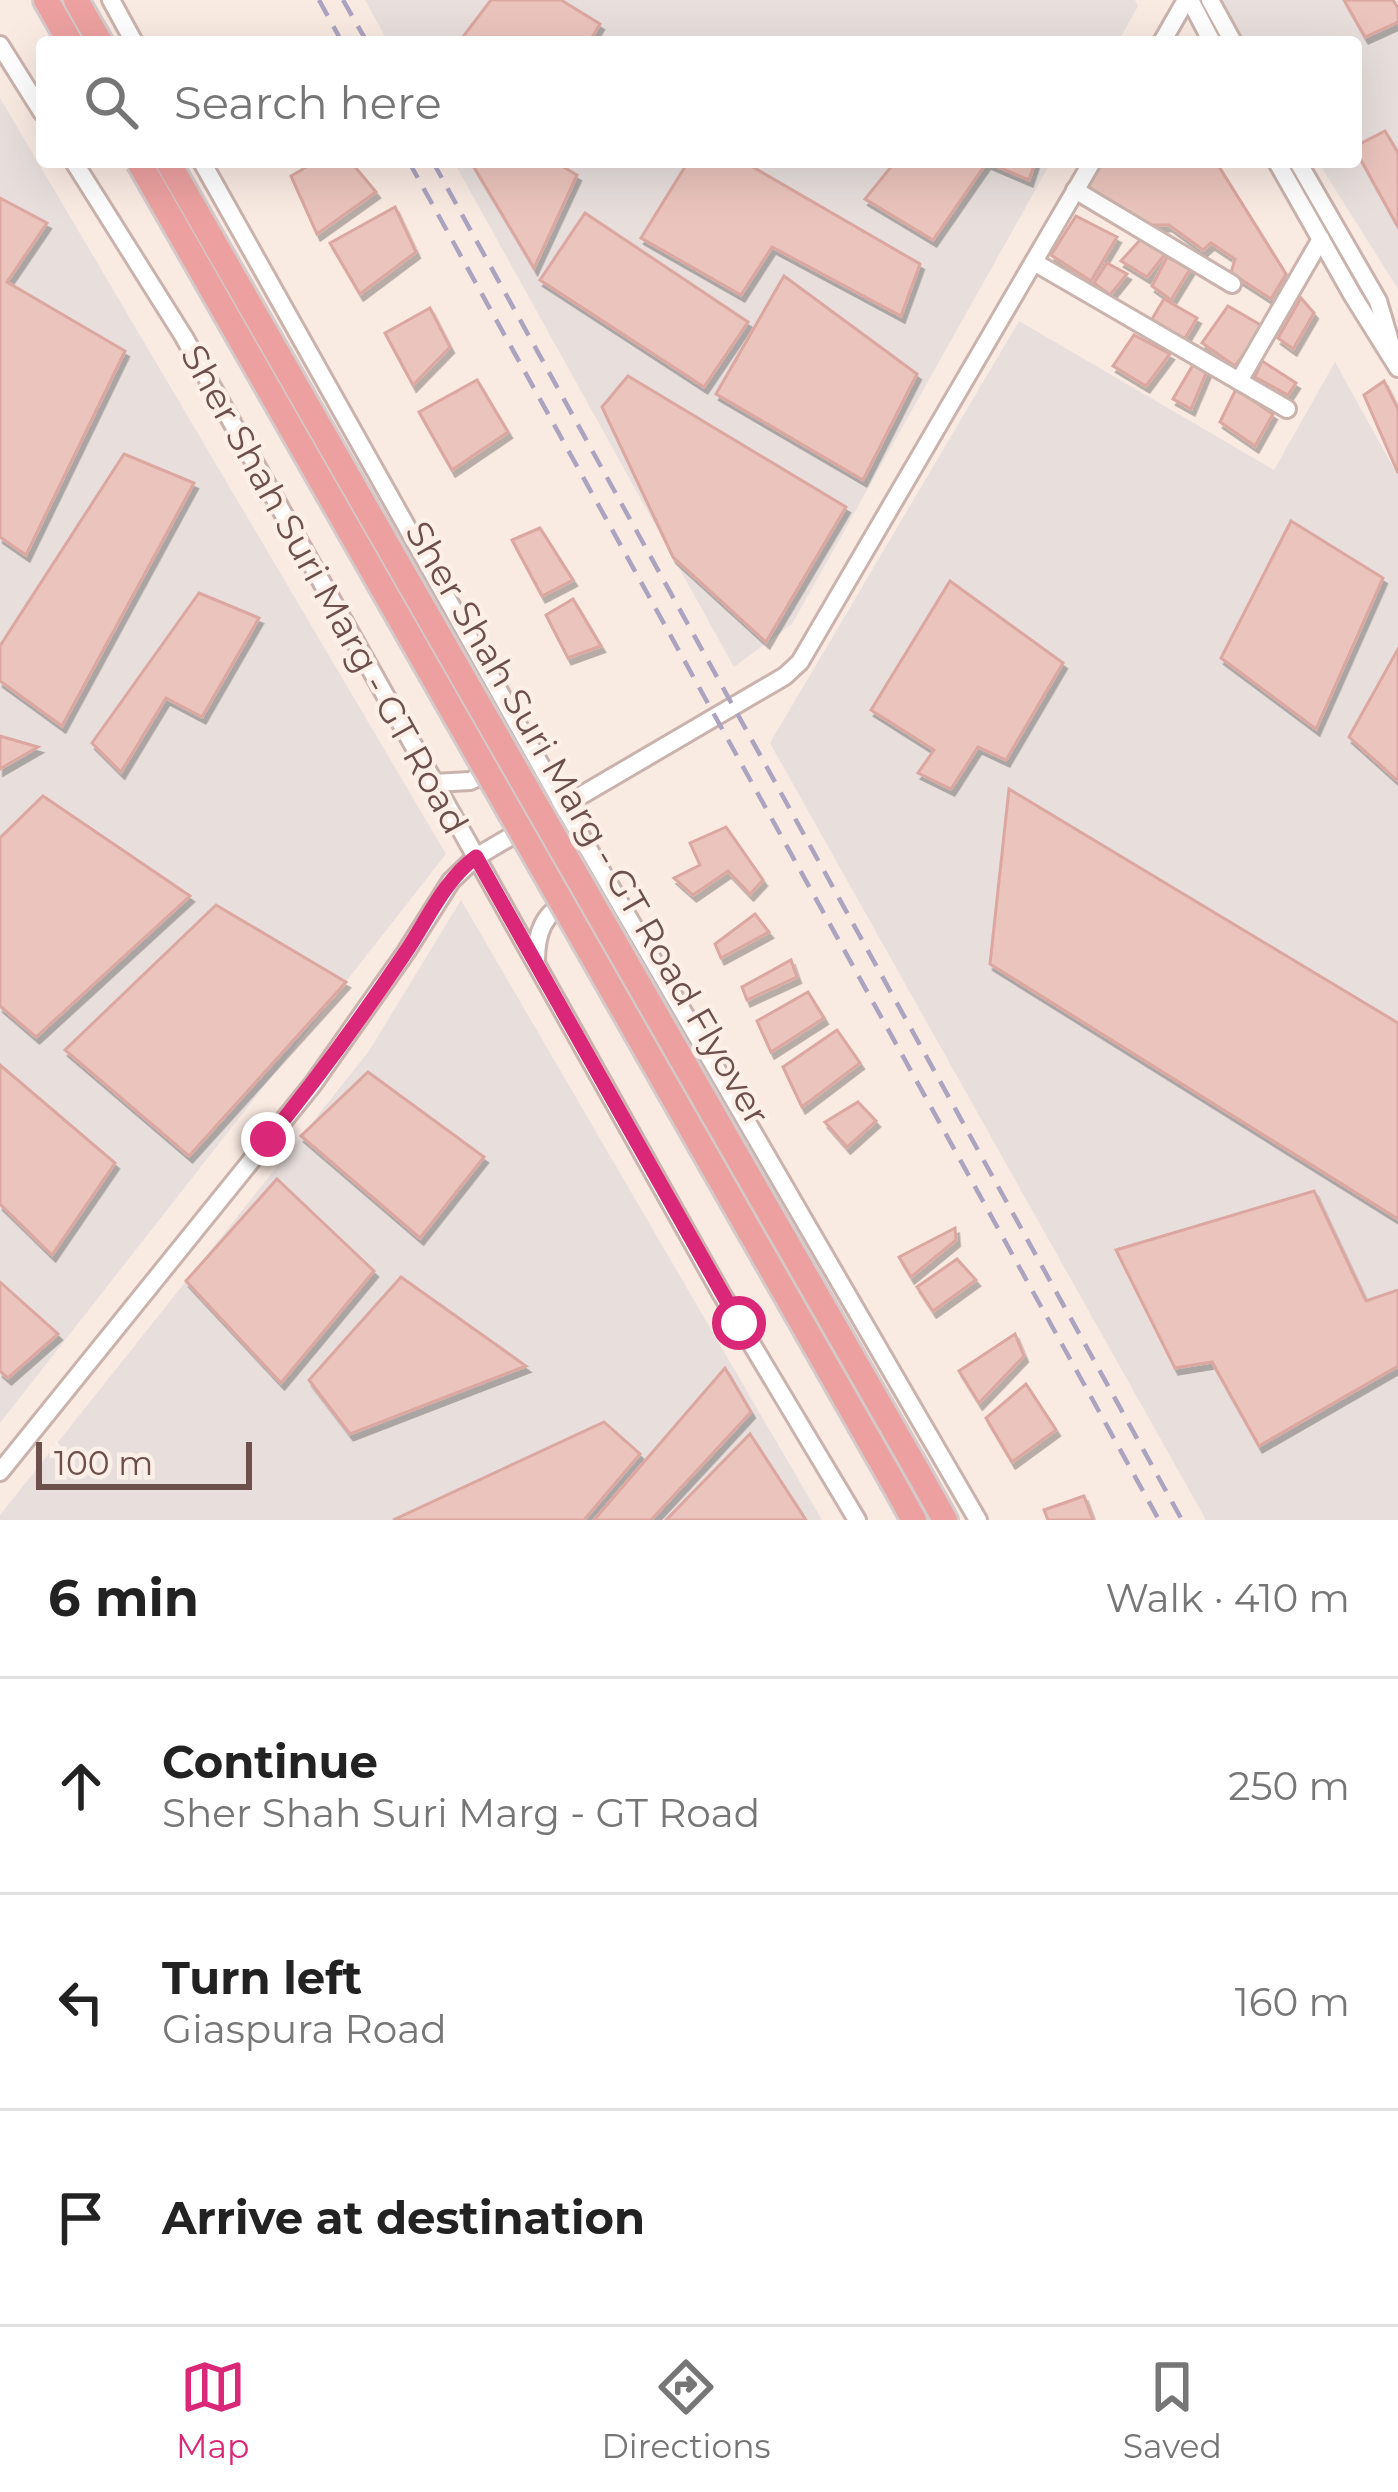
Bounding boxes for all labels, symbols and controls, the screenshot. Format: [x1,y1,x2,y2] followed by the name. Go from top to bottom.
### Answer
[36,36,1362,168] search box
[78,69,144,135] icon: search
[174,75,442,130] text: Search here
[172,337,478,841] street label: Sher Shah Suri Marg - GT Road
[396,513,780,1133] street label: Sher Shah Suri Marg - GT Road Flyover
[241,1112,295,1166] route end
[712,1296,766,1350] route start
[36,1436,252,1489] scale bar
[54,1443,153,1483] text: 100 m
[48,1567,199,1629] text: 6 min
[1105,1574,1350,1622] text: Walk · 410 m
[162,1734,378,1789] text: Continue
[48,1753,114,1819] icon: ahead
[1228,1762,1350,1810] text: 250 m
[162,1789,760,1837] text: Sher Shah Suri Marg - GT Road
[162,1950,362,2005] text: Turn left
[48,1969,114,2035] icon: left
[1235,1978,1350,2026] text: 160 m
[162,2005,447,2053] text: Giaspura Road
[48,2185,114,2251] icon: arrive
[162,2190,645,2245] text: Arrive at destination
[176,2354,249,2466] tab: Map
[602,2354,771,2466] tab: Directions
[1123,2354,1222,2466] tab: Saved

